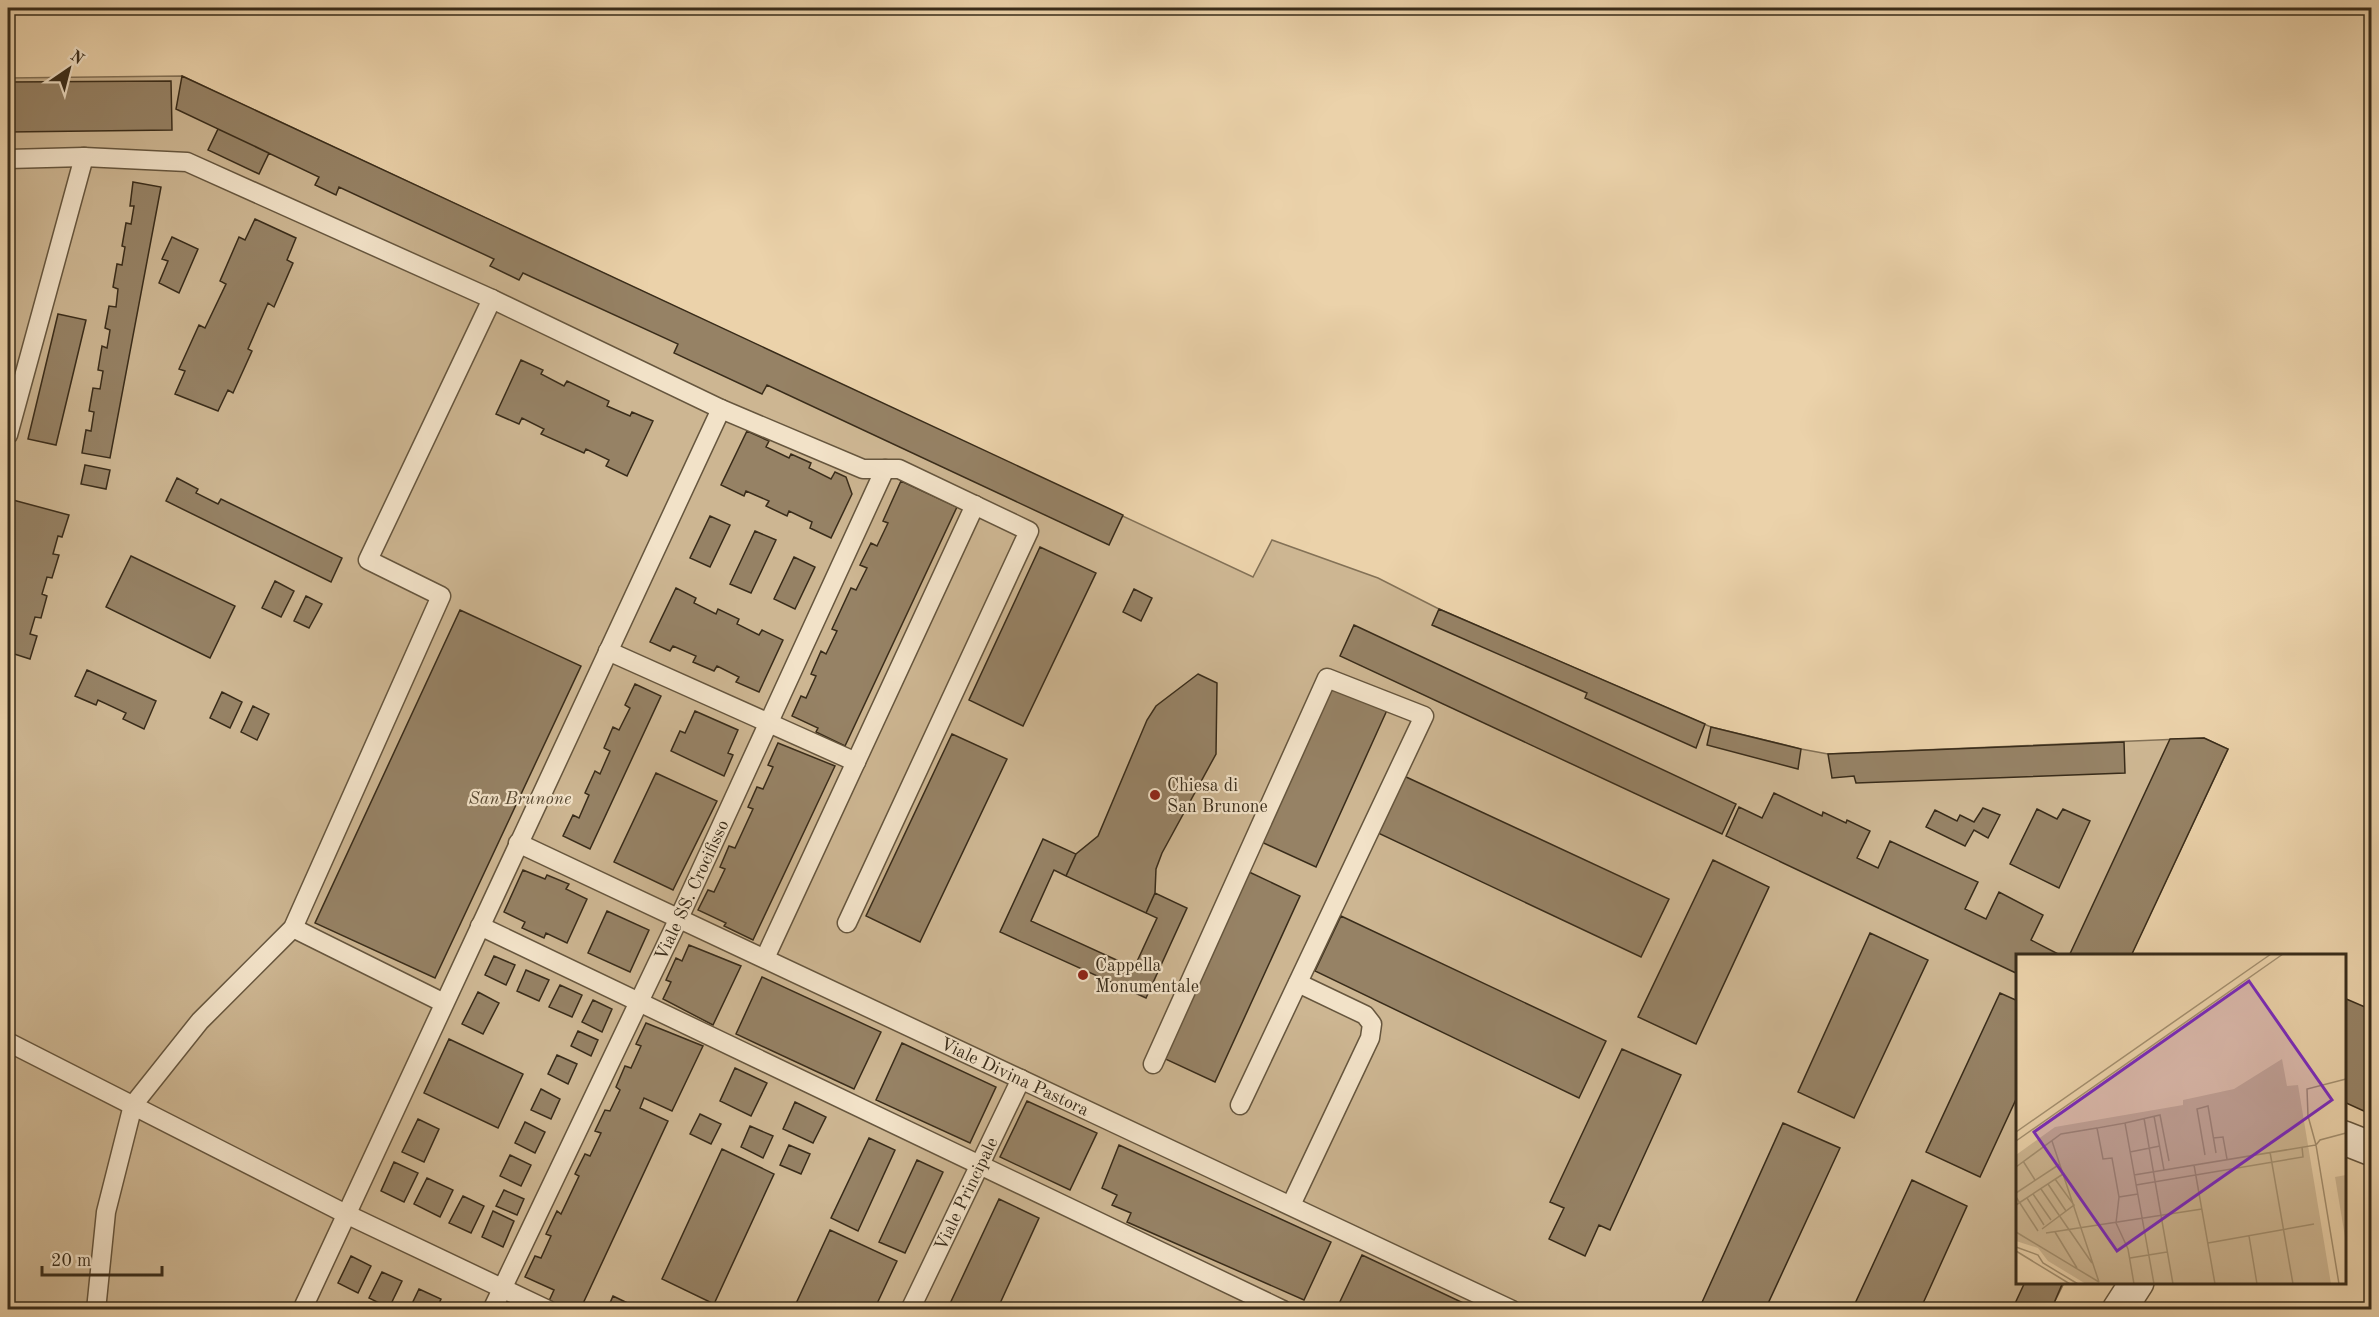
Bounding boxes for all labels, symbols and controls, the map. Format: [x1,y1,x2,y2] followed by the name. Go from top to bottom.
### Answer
[39,39,99,99] north arrow
[67,48,87,69] text: N
[1167,777,1268,816] place label: Chiesa di San Brunone
[1148,788,1162,802] marker: Chiesa di San Brunone
[469,790,571,808] park label: San Brunone
[652,817,733,964] street label: Viale SS. Crocifisso
[2016,954,2346,1284] inset map
[1095,957,1199,996] place label: Cappella Monumentale
[1076,968,1090,982] marker: Cappella Monumentale
[937,1035,1092,1120] street label: Viale Divina Pastora
[932,1135,1002,1254] street label: Viale Principale
[42,1239,162,1277] scale bar
[51,1252,91,1270] text: 20 m

